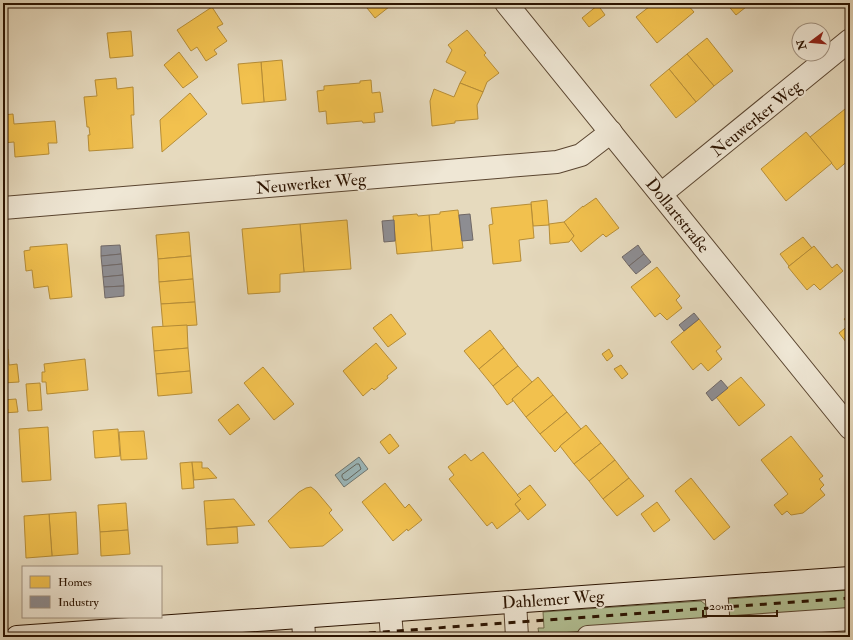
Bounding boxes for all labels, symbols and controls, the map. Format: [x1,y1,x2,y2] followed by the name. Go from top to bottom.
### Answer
[791,22,831,62] north arrow
[794,37,810,52] text: N
[707,75,806,161] street label: Neuwerker Weg
[255,168,368,199] street label: Neuwerker Weg
[641,174,714,257] street label: Dollartstraße
[22,566,162,618] legend
[58,575,92,590] text: Homes
[501,585,606,614] street label: Dahlemer Weg
[703,592,777,618] scale bar
[58,595,100,610] text: Industry
[709,599,734,614] text: 20 m

